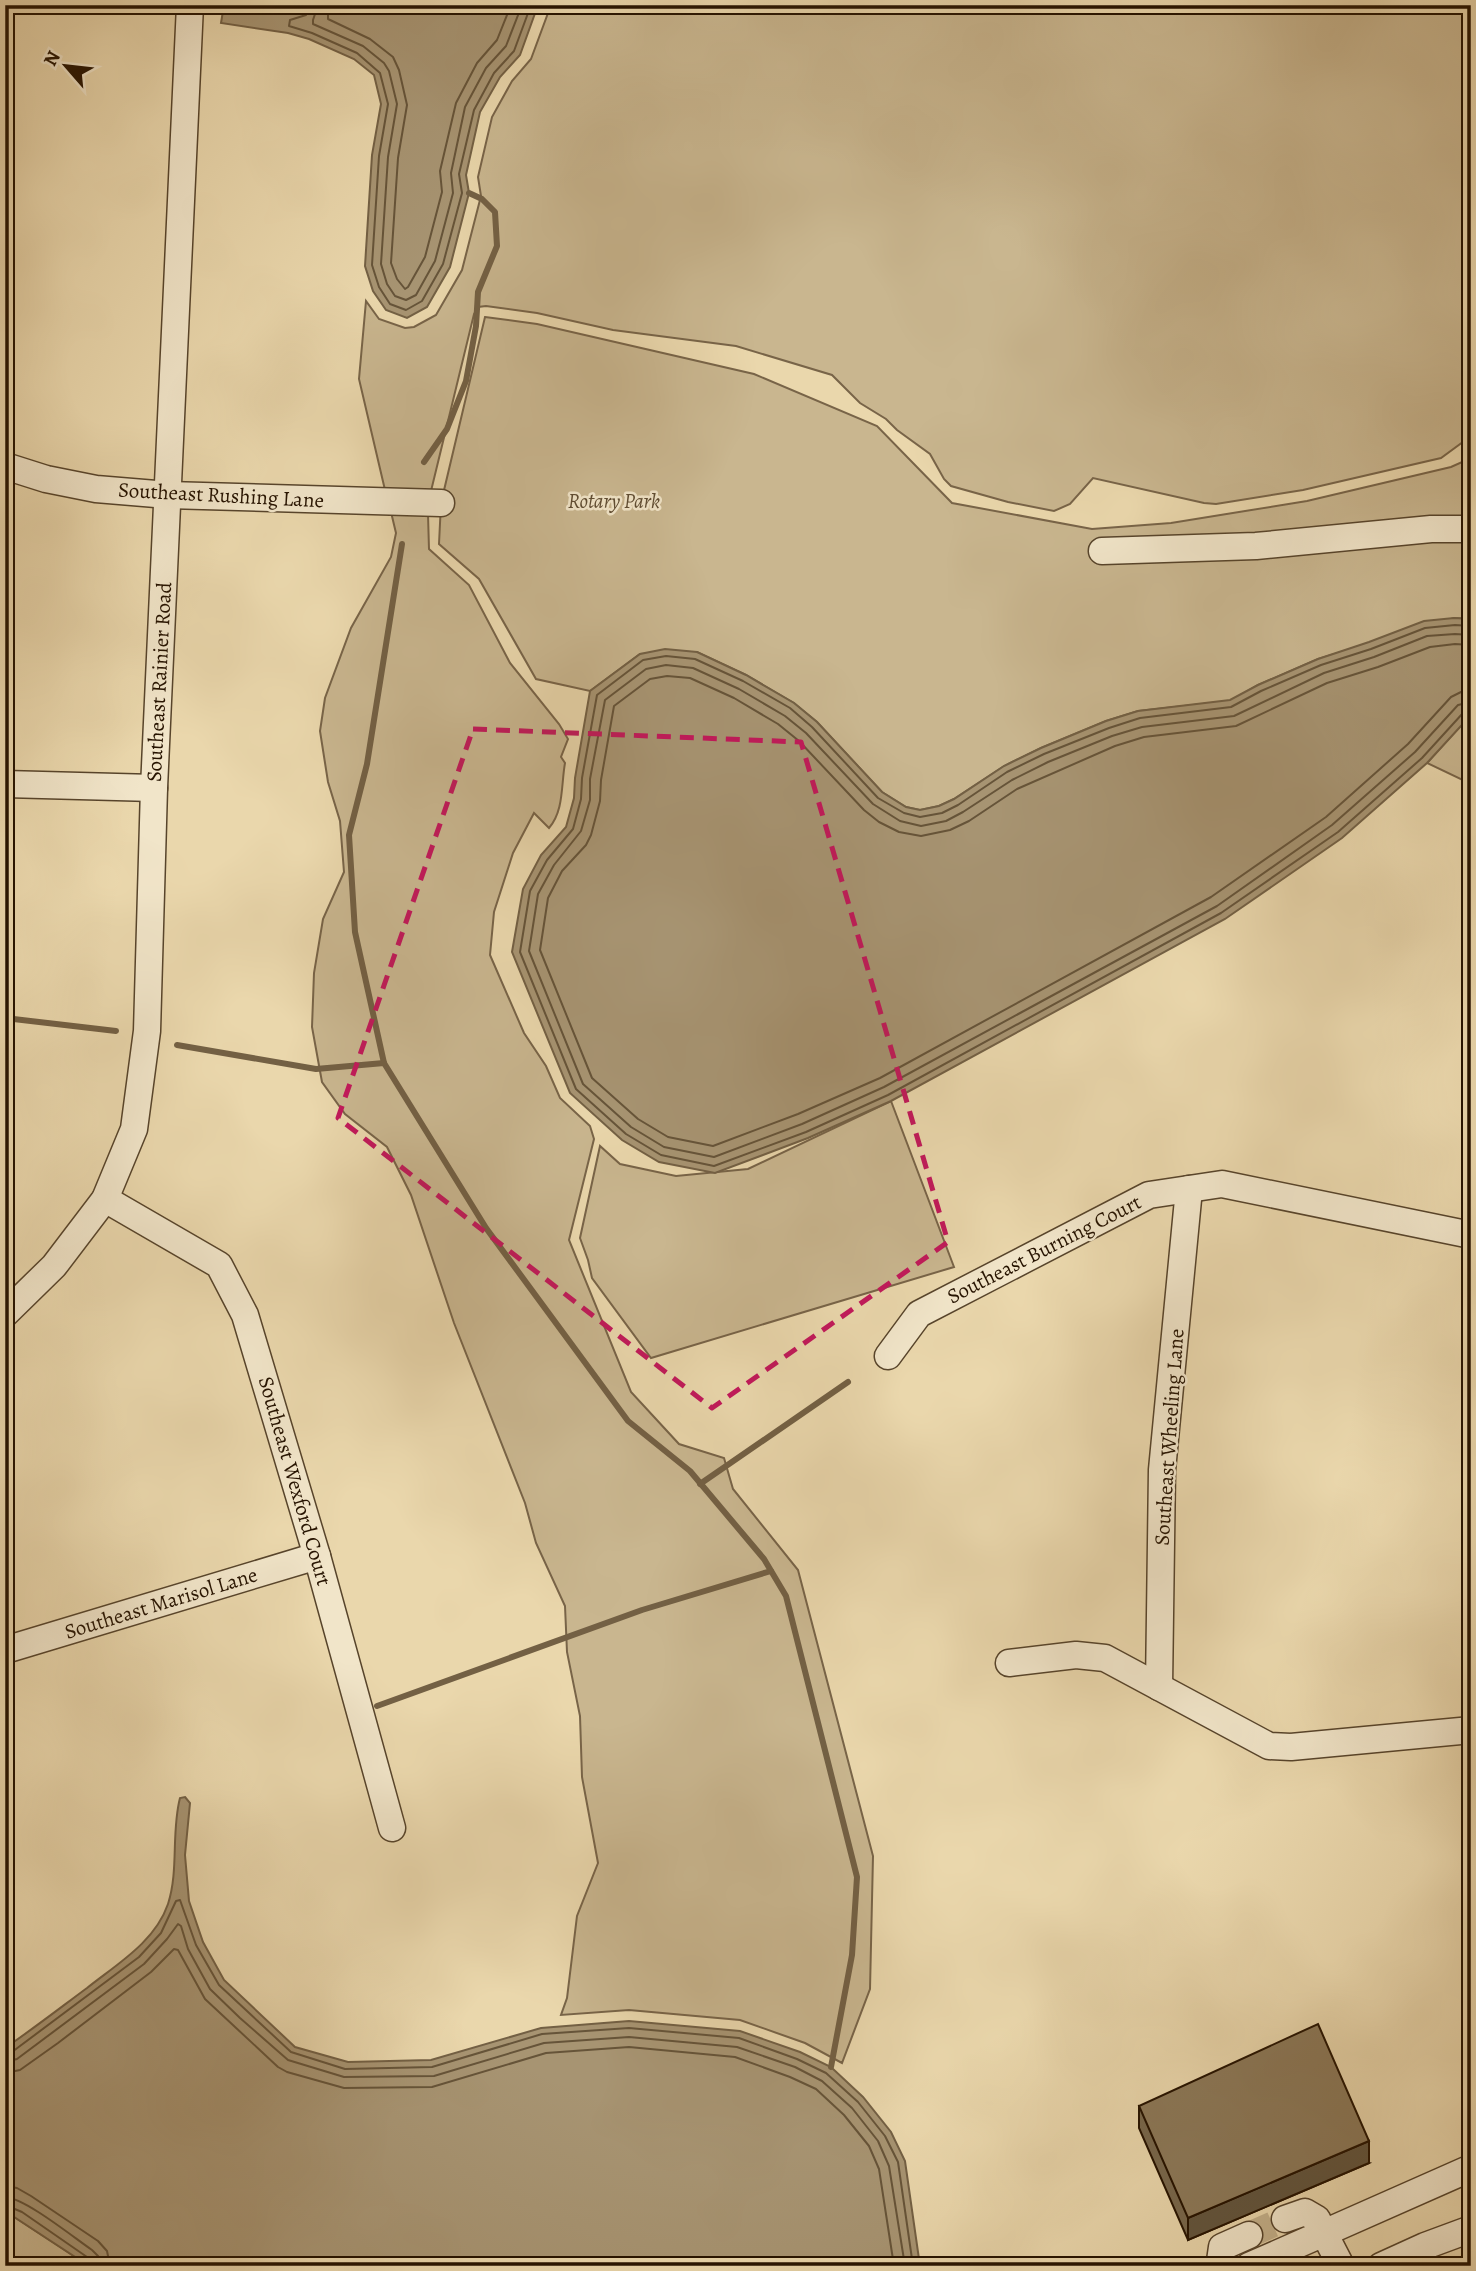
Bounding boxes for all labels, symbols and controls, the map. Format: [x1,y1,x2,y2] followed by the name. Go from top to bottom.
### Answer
[32,32,102,102] north arrow
[37,46,67,71] text: N
[117,476,325,514] street label: Southeast Rushing Lane
[568,487,660,515] park label: Rotary Park
[140,581,178,783] street label: Southeast Rainier Road
[942,1188,1146,1310] street label: Southeast Burning Court
[1147,1328,1191,1546] street label: Southeast Wheeling Lane
[252,1373,338,1589] street label: Southeast Wexford Court
[61,1560,261,1646] street label: Southeast Marisol Lane

